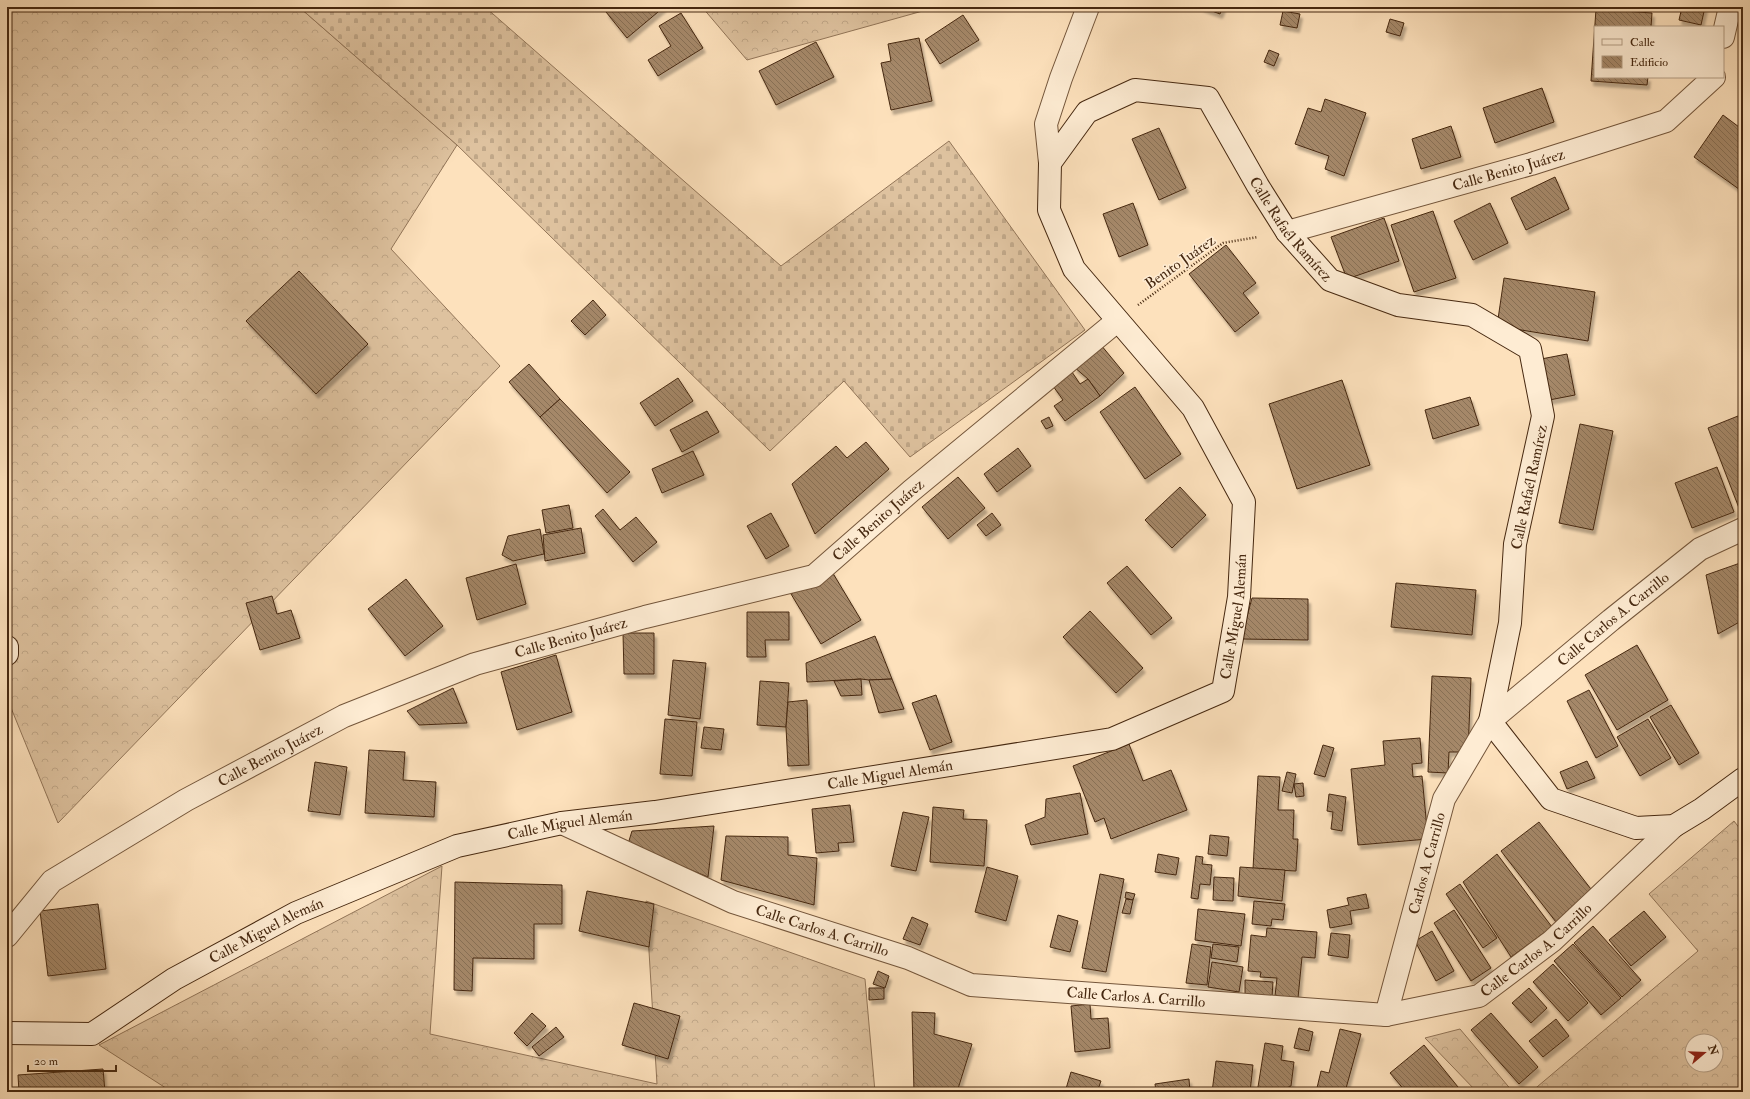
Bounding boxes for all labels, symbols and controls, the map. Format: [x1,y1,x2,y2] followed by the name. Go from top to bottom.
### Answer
[1594,26,1724,78] legend
[1630,35,1655,50] text: Calle
[1630,55,1668,70] text: Edificio
[1450,145,1567,195] street label: Calle Benito Juárez
[1245,174,1336,286] street label: Calle Rafaél Ramírez
[1141,231,1220,294] street label: Benito Juárez
[1507,423,1552,551] street label: Calle Rafaél Ramírez
[829,475,928,566] street label: Calle Benito Juárez
[1216,553,1251,681] street label: Calle Miguel Alemán
[1554,568,1673,671] street label: Calle Carlos A. Carrillo
[513,613,629,663] street label: Calle Benito Juárez
[215,720,326,791] street label: Calle Benito Juárez
[826,756,954,794] street label: Calle Miguel Alemán
[506,806,634,845] street label: Calle Miguel Alemán
[1404,810,1450,917] street label: Carlos A. Carrillo
[206,894,327,968] street label: Calle Miguel Alemán
[1477,899,1596,1002] street label: Calle Carlos A. Carrillo
[753,901,891,961] street label: Calle Carlos A. Carrillo
[1066,983,1206,1012] street label: Calle Carlos A. Carrillo
[1684,1033,1724,1073] north arrow
[1705,1042,1721,1058] text: N
[28,1047,116,1073] scale bar
[34,1054,59,1069] text: 20 m

